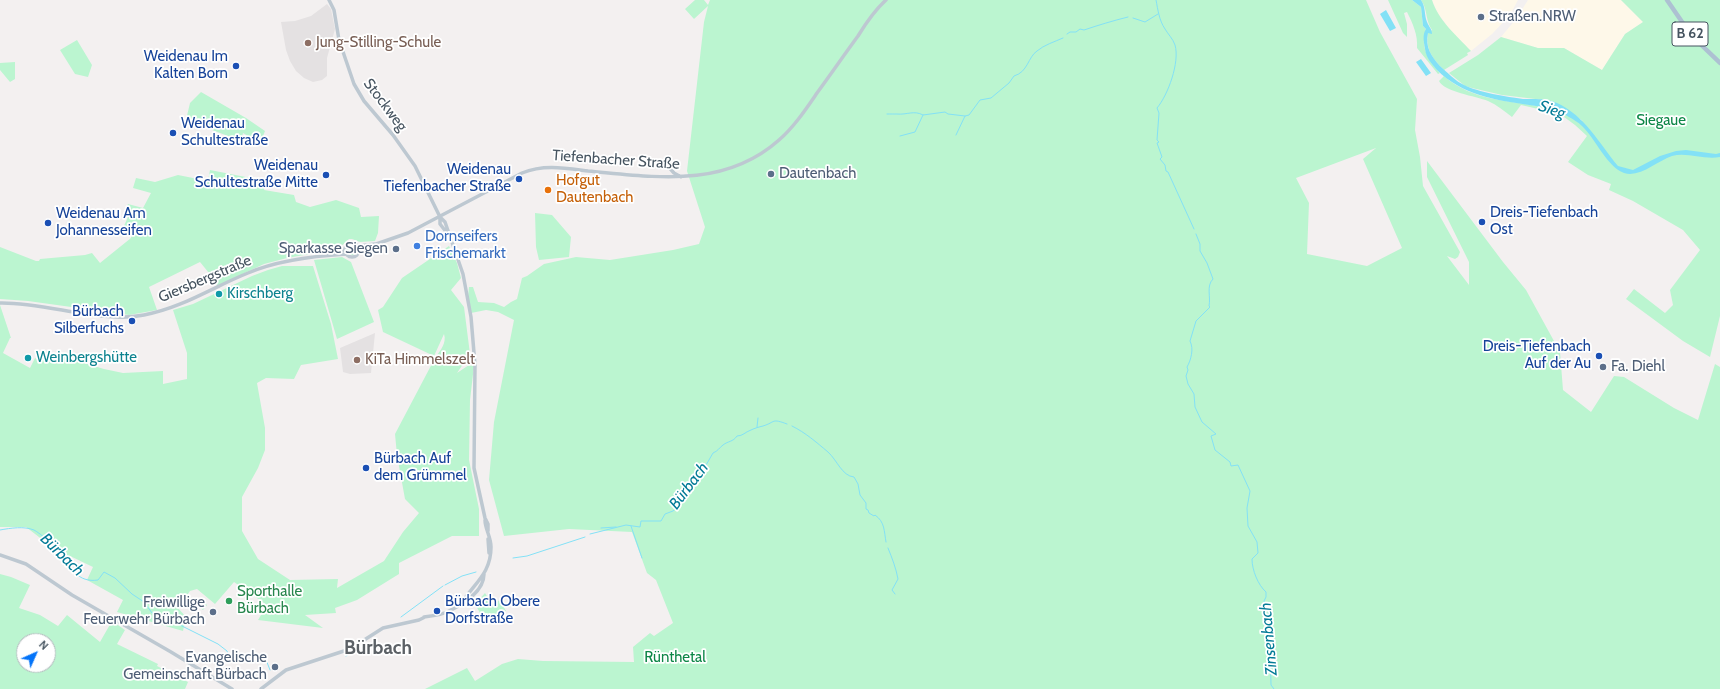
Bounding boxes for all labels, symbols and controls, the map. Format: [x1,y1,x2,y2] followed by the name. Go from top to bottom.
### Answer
[1489,8,1576,26] place label: Straßen.NRW
[1476,12,1486,22] marker: Straßen.NRW
[1672,22,1708,46] road number: B 62
[316,34,441,52] place label: Jung-Stilling-Schule
[303,38,313,48] marker: Jung-Stilling-Schule
[144,48,228,83] place label: Weidenau Im Kalten Born
[231,61,241,71] marker: Weidenau Im Kalten Born
[359,75,411,135] street label: Stockweg
[1536,97,1568,123] water label: Sieg
[1636,112,1686,130] park label: Siegaue
[181,115,268,150] place label: Weidenau Schultestraße
[168,128,178,138] marker: Weidenau Schultestraße
[552,147,680,173] street label: Tiefenbacher Straße
[195,157,318,192] place label: Weidenau Schultestraße Mitte
[383,161,511,196] place label: Weidenau Tiefenbacher Straße
[779,165,856,183] place label: Dautenbach
[766,169,776,179] marker: Dautenbach
[321,170,331,180] marker: Weidenau Schultestraße Mitte
[556,172,633,207] place label: Hofgut Dautenbach
[514,174,524,184] marker: Weidenau Tiefenbacher Straße
[543,185,553,195] marker: Hofgut Dautenbach
[1490,204,1598,239] place label: Dreis-Tiefenbach Ost
[56,205,152,240] place label: Weidenau Am Johannesseifen
[1477,217,1487,227] marker: Dreis-Tiefenbach Ost
[43,218,53,228] marker: Weidenau Am Johannesseifen
[425,228,506,263] place label: Dornseifers Frischemarkt
[279,240,388,258] place label: Sparkasse Siegen
[412,241,422,251] marker: Dornseifers Frischemarkt
[391,244,401,254] marker: Sparkasse Siegen
[156,251,254,307] street label: Giersbergstraße
[227,285,293,303] place label: Kirschberg
[214,289,224,299] marker: Kirschberg
[54,303,124,338] place label: Bürbach Silberfuchs
[127,316,137,326] marker: Bürbach Silberfuchs
[1483,338,1591,373] place label: Dreis-Tiefenbach Auf der Au
[36,349,137,367] place label: Weinbergshütte
[365,351,475,369] place label: KiTa Himmelszelt
[1594,351,1604,361] marker: Dreis-Tiefenbach Auf der Au
[23,353,33,363] marker: Weinbergshütte
[352,355,362,365] marker: KiTa Himmelszelt
[1611,358,1665,376] place label: Fa. Diehl
[1598,362,1608,372] marker: Fa. Diehl
[374,450,467,485] place label: Bürbach Auf dem Grümmel
[665,459,713,513] water label: Bürbach
[361,463,371,473] marker: Bürbach Auf dem Grümmel
[36,530,88,580] water label: Bürbach
[237,583,302,618] place label: Sporthalle Bürbach
[445,593,540,628] place label: Bürbach Obere Dorfstraße
[83,594,205,629] place label: Freiwillige Feuerwehr Bürbach
[224,596,234,606] marker: Sporthalle Bürbach
[1256,602,1282,676] water label: Zinsenbach
[432,606,442,616] marker: Bürbach Obere Dorfstraße
[208,607,218,617] marker: Freiwillige Feuerwehr Bürbach
[16,633,56,673] north arrow
[344,637,412,659] district label: Bürbach
[36,638,51,653] text: N
[123,649,267,684] place label: Evangelische Gemeinschaft Bürbach
[644,649,706,667] park label: Rünthetal
[270,662,280,672] marker: Evangelische Gemeinschaft Bürbach

